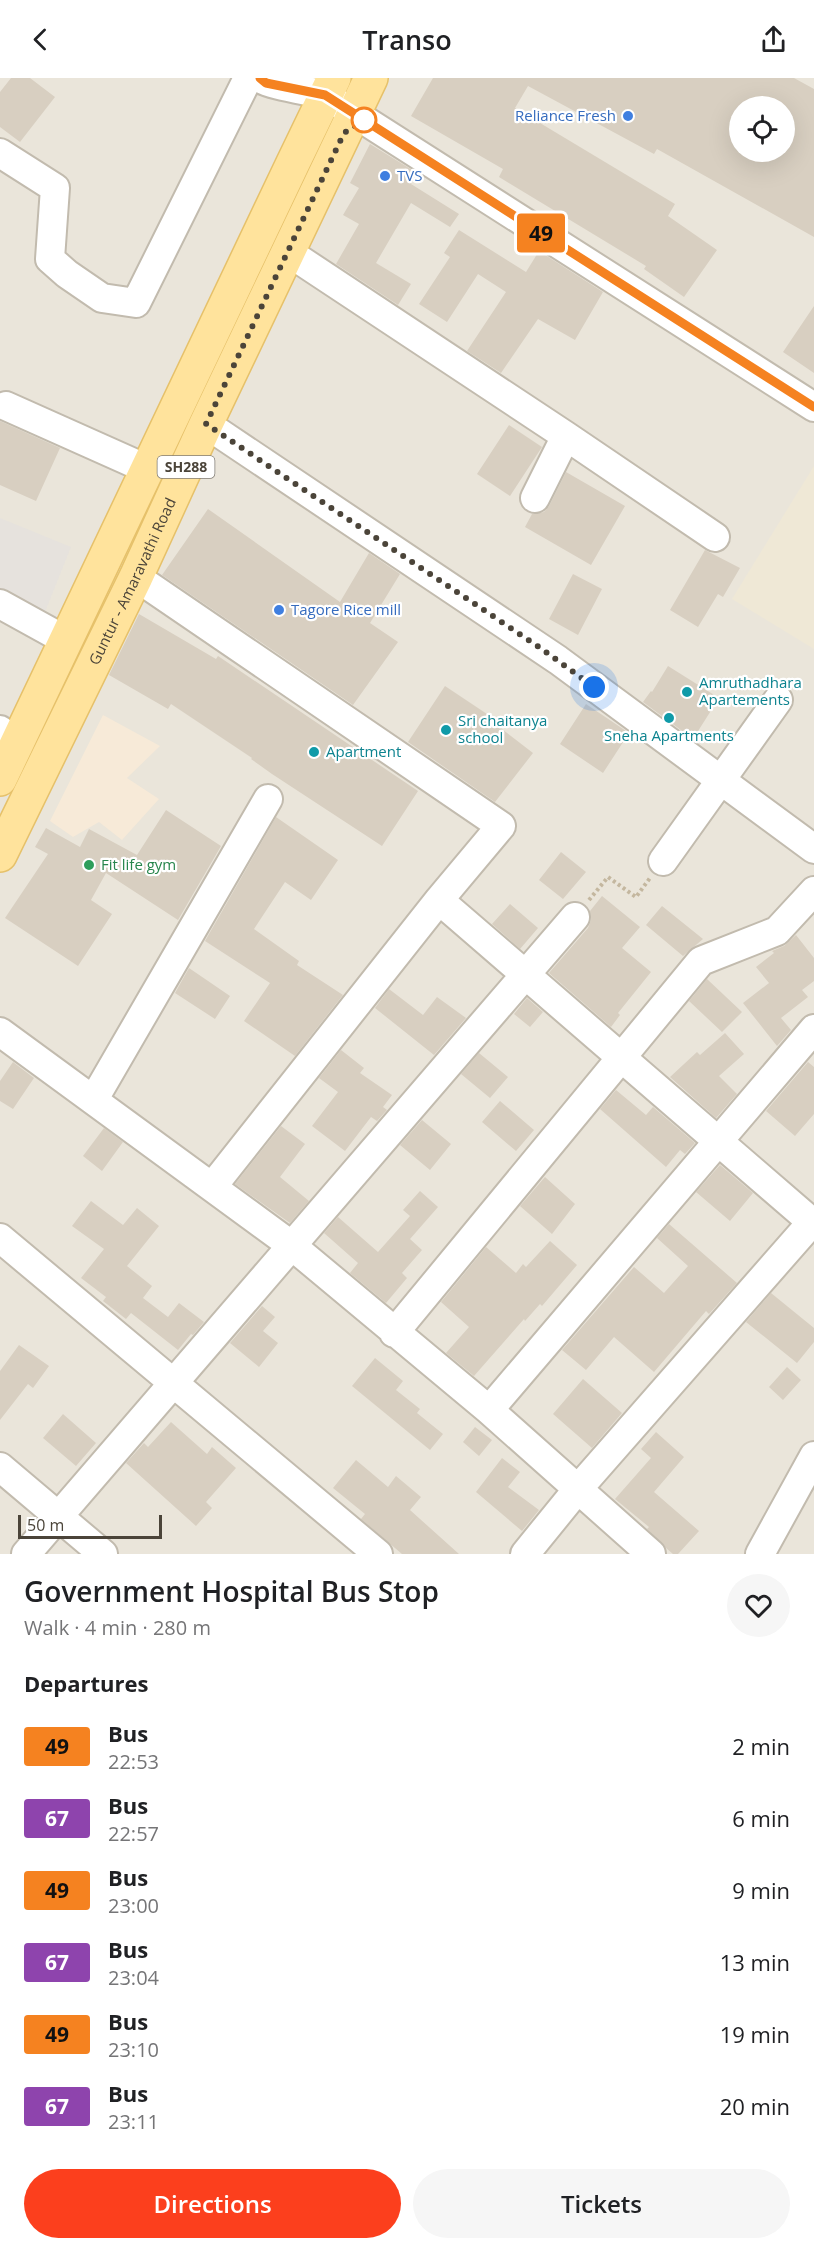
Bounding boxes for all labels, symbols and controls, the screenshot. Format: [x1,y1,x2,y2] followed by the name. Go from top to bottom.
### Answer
[362,21,452,58] text: Transo
[24,23,57,56] icon: back
[757,23,790,56] icon: share
[729,96,795,162] map controls
[729,96,795,162] button: locate
[515,105,616,125] place label: Reliance Fresh
[351,107,377,133] unlabelled marker
[621,109,635,123] marker: Reliance Fresh
[397,165,422,185] place label: TVS
[378,169,392,183] marker: TVS
[514,214,568,252] line badge: 49
[529,219,553,247] text: 49
[158,456,214,478] road number: SH288
[84,494,180,668] street label: Guntur - Amaravathi Road
[291,599,401,619] place label: Tagore Rice mill
[272,603,286,617] marker: Tagore Rice mill
[579,672,609,702] your location
[699,672,802,709] place label: Amruthadhara Apartements
[680,685,694,699] marker: Amruthadhara Apartements
[458,710,547,747] place label: Sri chaitanya school
[662,711,676,725] marker: Sneha Apartments
[439,723,453,737] marker: Sri chaitanya school
[604,725,734,745] place label: Sneha Apartments
[326,741,401,761] place label: Apartment
[307,745,321,759] marker: Apartment
[101,854,176,874] place label: Fit life gym
[82,858,96,872] marker: Fit life gym
[18,1512,162,1540] scale bar
[27,1514,64,1536] text: 50 m
[24,1572,439,1610] text: Government Hospital Bus Stop
[727,1574,790,1637] button: heart
[24,1614,211,1641] text: Walk · 4 min · 280 m
[24,1668,148,1698] text: Departures
[108,1718,148,1748] text: Bus
[732,1731,790,1761] text: 2 min
[45,1732,69,1760] text: 49
[108,1748,159,1775] text: 22:53
[108,1790,148,1820] text: Bus
[732,1803,790,1833] text: 6 min
[45,1804,69,1832] text: 67
[108,1820,159,1847] text: 22:57
[108,1862,148,1892] text: Bus
[732,1875,790,1905] text: 9 min
[45,1876,69,1904] text: 49
[108,1892,159,1919] text: 23:00
[108,1934,148,1964] text: Bus
[720,1947,790,1977] text: 13 min
[45,1948,69,1976] text: 67
[108,1964,159,1991] text: 23:04
[108,2006,148,2036] text: Bus
[720,2019,790,2049] text: 19 min
[45,2020,69,2048] text: 49
[108,2036,159,2063] text: 23:10
[108,2078,148,2108] text: Bus
[720,2091,790,2121] text: 20 min
[45,2092,69,2120] text: 67
[108,2108,159,2135] text: 23:11
[24,2169,401,2238] button: Directions
[413,2169,790,2238] button: Tickets

